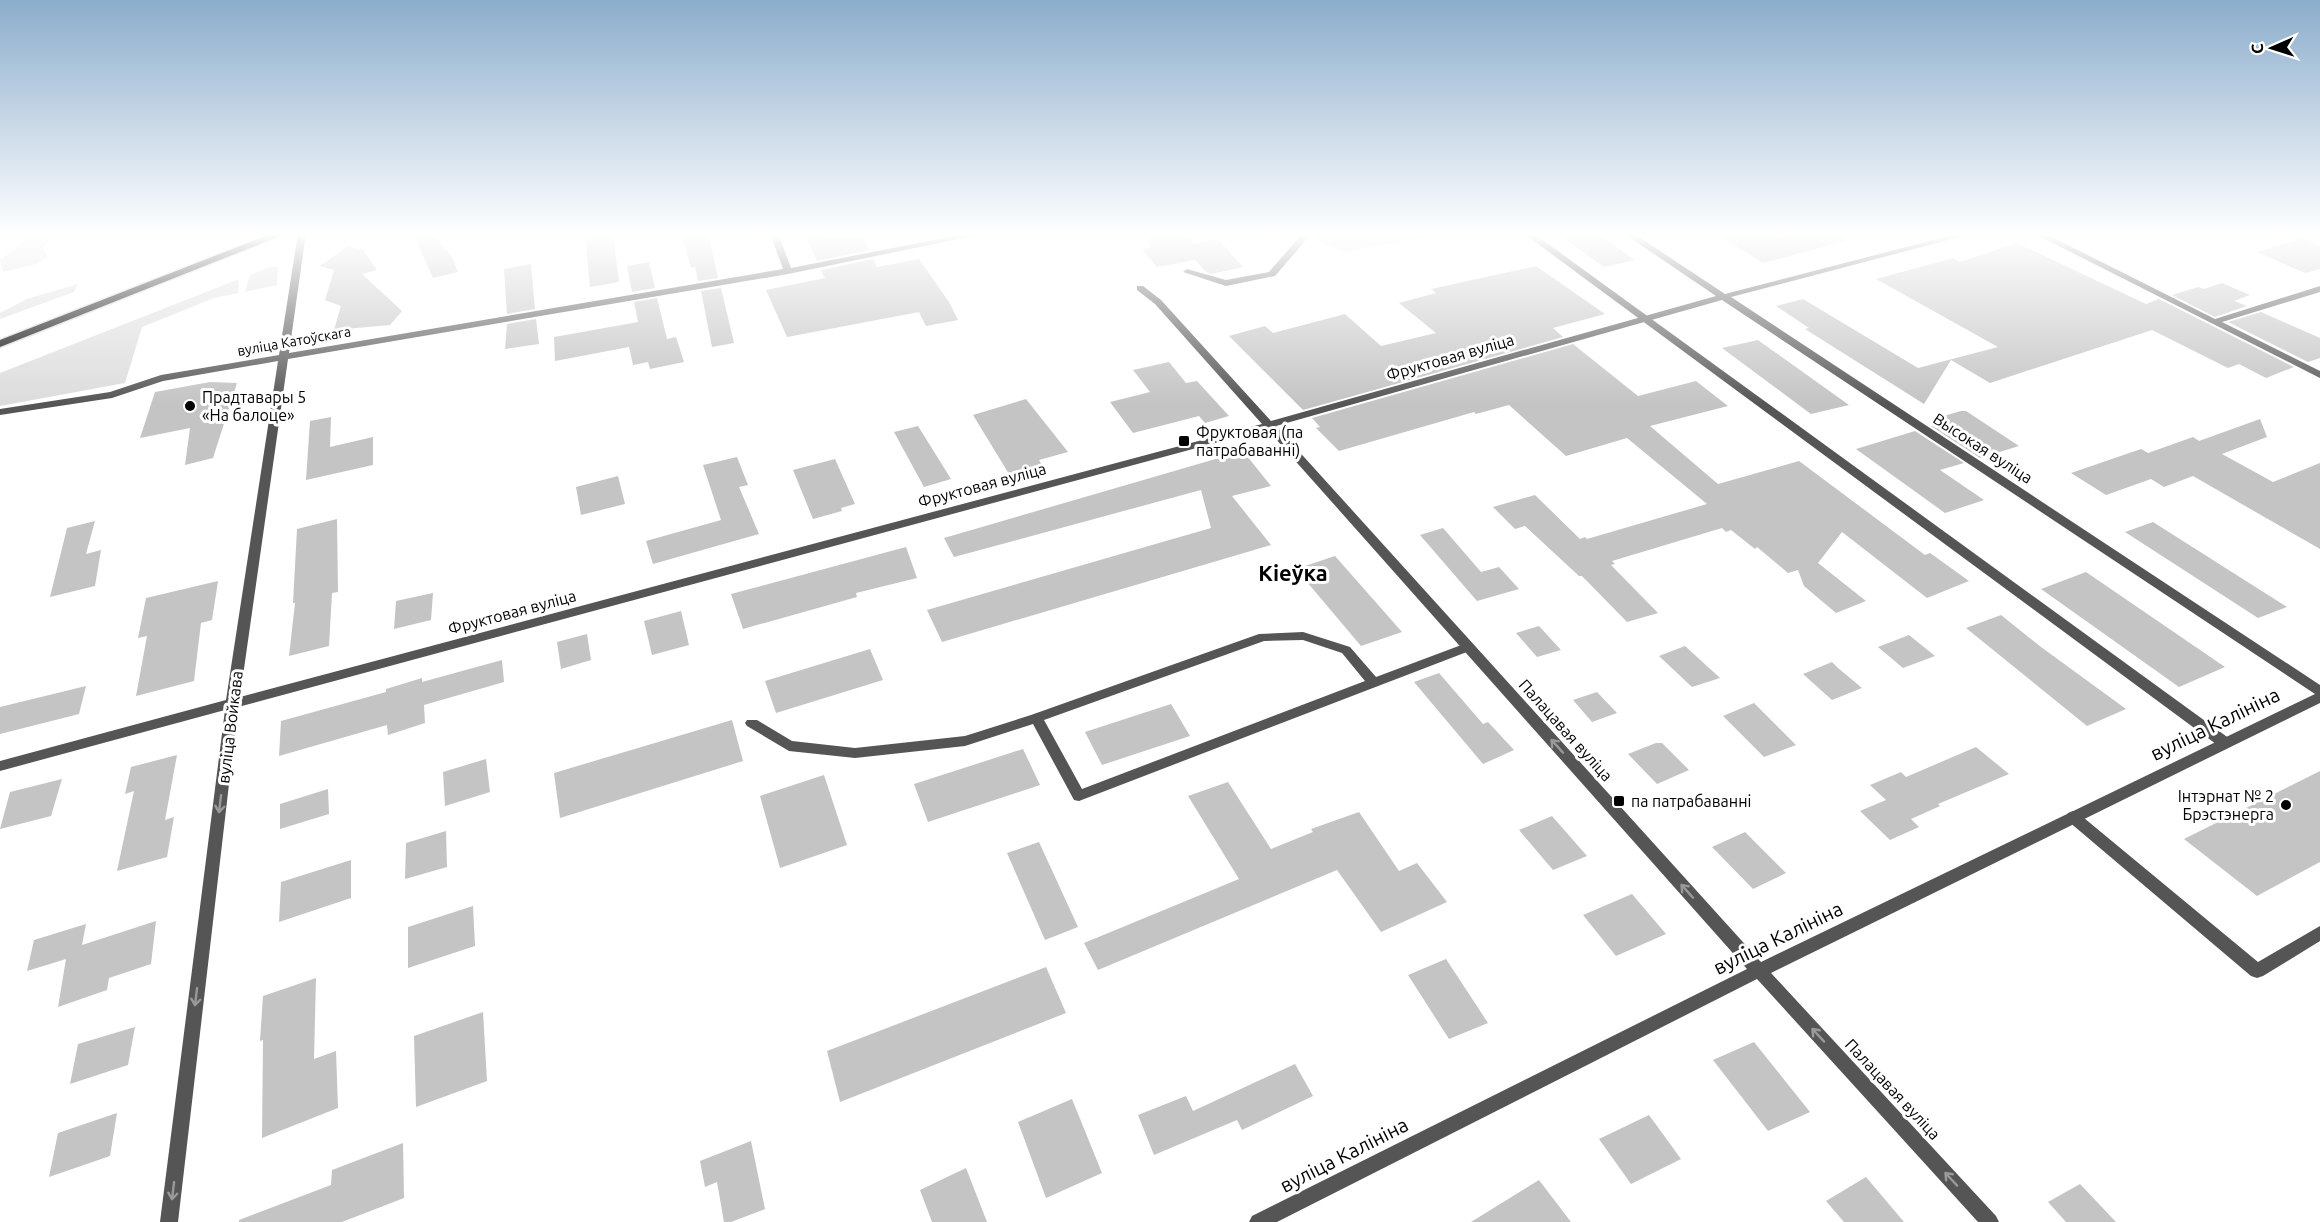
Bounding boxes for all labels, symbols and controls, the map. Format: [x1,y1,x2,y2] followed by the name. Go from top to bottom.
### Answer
[2242,18,2302,78] north arrow
[2248,43,2266,54] text: С
[236,323,352,359] street label: вуліца Катоўскага
[1384,330,1516,384] street label: Фруктовая вуліца
[202,388,306,424] place label: Прадтавары 5 «На балоце»
[183,399,197,413] marker: Прадтавары 5 «На балоце»
[1930,409,2036,487] street label: Высокая вуліца
[1196,423,1303,460] place label: Фруктовая (па патрабаванні)
[1177,434,1191,448] marker: Фруктовая (па патрабаванні)
[916,459,1048,511] street label: Фруктовая вуліца
[1258,560,1328,585] district label: Кіеўка
[446,586,578,638] street label: Фруктовая вуліца
[214,670,246,784] street label: вуліца Войкава
[1516,675,1616,785] street label: Палацавая вуліца
[2146,682,2283,765] street label: вуліца Калініна
[1550,739,1564,754] one-way arrow
[2178,787,2274,823] place label: Інтэрнат № 2 Брэстэнерга
[1631,792,1751,810] place label: па патрабаванні
[214,793,225,813] one-way arrow
[1612,794,1626,808] marker: па патрабаванні
[2279,798,2293,812] marker: Інтэрнат № 2 Брэстэнерга
[1680,884,1694,899] one-way arrow
[1709,896,1846,979] street label: вуліца Калініна
[191,987,202,1007] one-way arrow
[1811,1028,1825,1043] one-way arrow
[1842,1035,1944,1143] street label: Палацавая вуліца
[1276,1112,1412,1197] street label: вуліца Калініна
[1944,1171,1958,1186] one-way arrow
[167,1181,178,1200] one-way arrow

